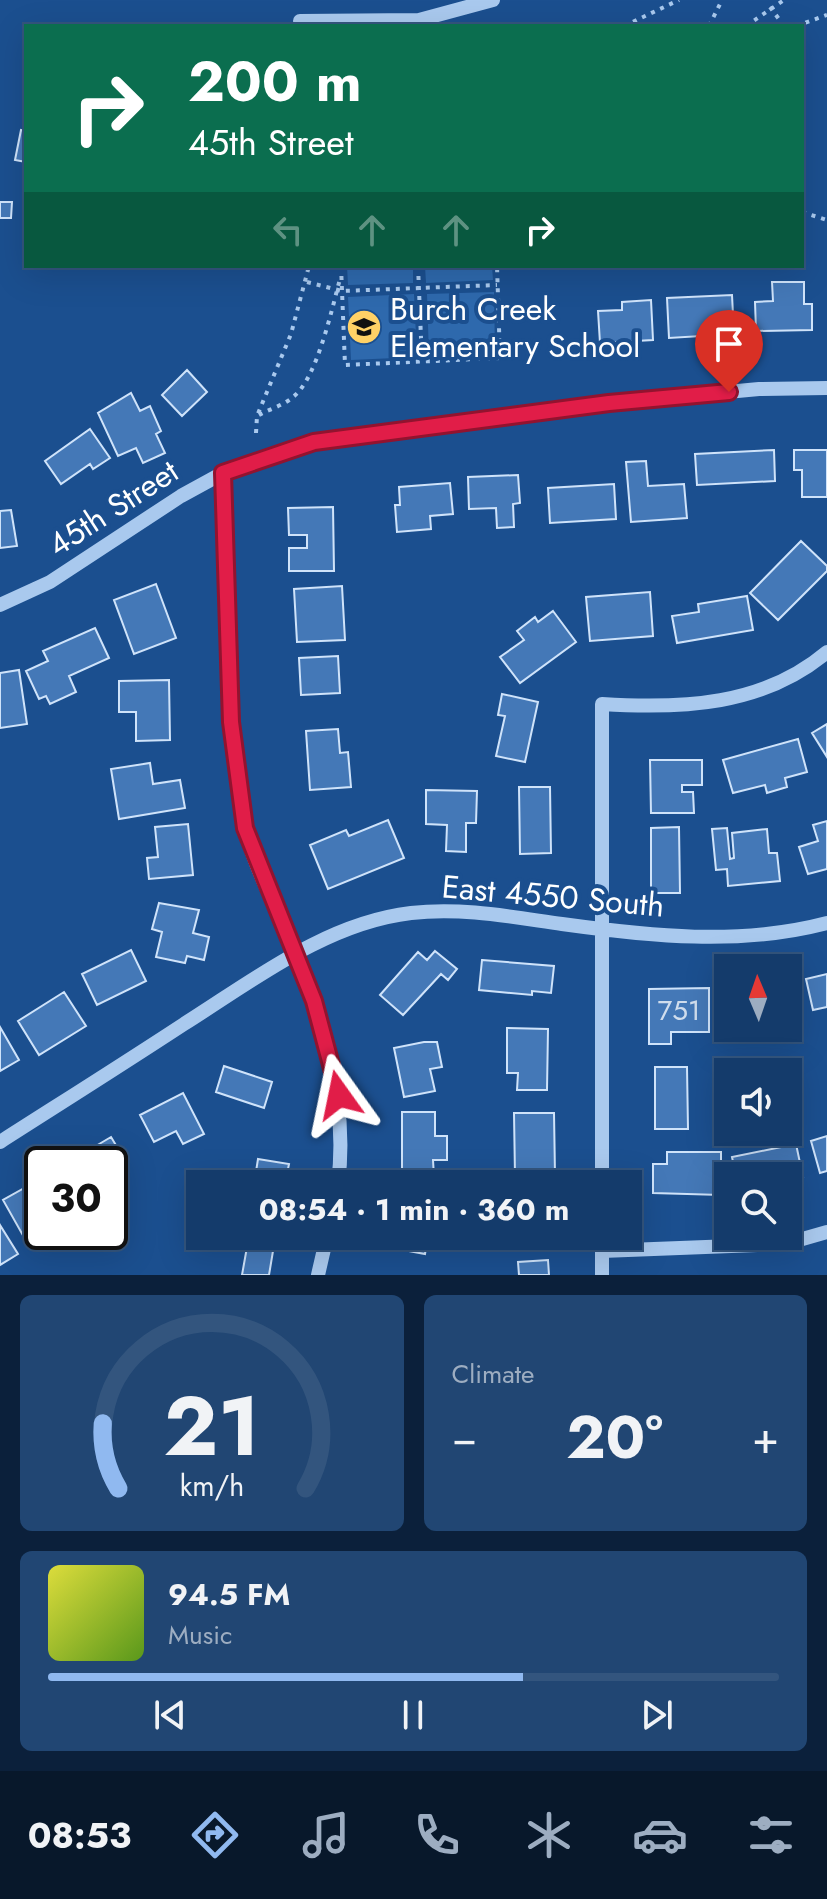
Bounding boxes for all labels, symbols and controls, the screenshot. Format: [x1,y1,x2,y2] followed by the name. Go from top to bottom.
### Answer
[188,41,362,122] text: 200 m
[56,56,160,160] icon: right
[188,116,354,168] text: 45th Street
[266,208,310,252] icon: left
[350,208,394,252] icon: ahead
[434,208,478,252] icon: ahead
[518,208,562,252] icon: right
[390,286,640,369] place label: Burch Creek Elementary School
[345,308,383,346] school or university icon: Burch Creek Elementary School
[695,310,763,392] pin
[707,322,751,366] icon: arrive
[39,448,187,567] street label: 45th Street
[440,863,666,929] street label: East 4550 South
[714,954,802,1042] north arrow
[714,954,802,1250] map controls
[657,990,701,1031] house number: 751
[297,1053,381,1137] position arrow
[714,1058,802,1146] button: sound
[24,1146,128,1250] speed limit sign: 30
[714,1162,802,1250] button: search
[259,1188,569,1231] text: 08:54 · 1 min · 360 m
[452,1355,534,1393] text: Climate
[163,1366,260,1486] text: 21
[566,1394,663,1481] text: 20°
[452,1406,477,1470] text: −
[752,1406,779,1470] text: +
[179,1465,244,1507] text: km/h
[168,1573,290,1616] text: 94.5 FM
[168,1616,232,1654] text: Music
[148,1693,192,1737] icon: previous
[391,1693,435,1737] icon: pause
[635,1693,679,1737] icon: next
[187,1807,243,1863] icon: directions
[298,1807,354,1863] icon: music
[409,1807,465,1863] icon: phone
[521,1807,577,1863] icon: climate
[632,1807,688,1863] icon: car
[743,1807,799,1863] icon: filters
[28,1809,131,1861] text: 08:53

